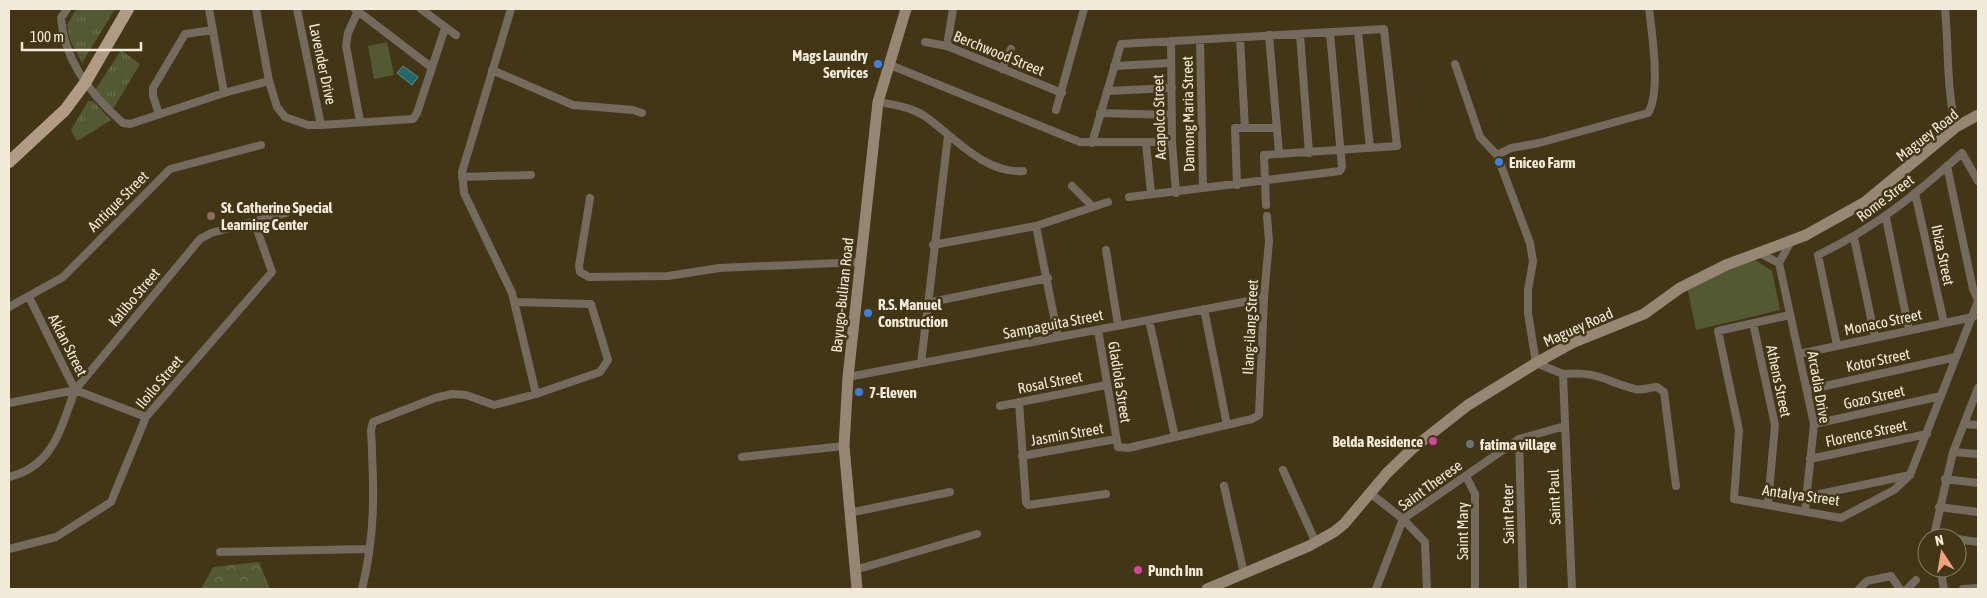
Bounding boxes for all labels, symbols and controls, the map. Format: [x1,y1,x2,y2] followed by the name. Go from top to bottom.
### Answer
[22,20,141,52] scale bar
[306,22,340,106] street label: Lavender Drive
[951,27,1047,79] street label: Berchwood Street
[30,28,64,45] text: 100 m
[792,47,869,81] place label: Mags Laundry Services
[1178,56,1198,172] street label: Damong Maria Street
[872,58,884,70] marker: Mags Laundry Services
[1149,74,1169,160] street label: Acapolco Street
[1893,105,1961,165] street label: Maguey Road
[1509,154,1576,171] place label: Eniceo Farm
[1493,156,1505,168] marker: Eniceo Farm
[84,167,152,235] street label: Antique Street
[1853,171,1917,225] street label: Rome Street
[221,199,334,233] place label: St. Catherine Special Learning Center
[205,210,217,222] marker: St. Catherine Special Learning Center
[1928,223,1958,287] street label: Ibiza Street
[828,237,856,353] street label: Bayugo-Buliran Road
[105,265,163,329] street label: Kalibo Street
[1239,279,1261,375] street label: Ilang-ilang Street
[878,296,948,330] place label: R.S. Manuel Construction
[1541,304,1615,350] street label: Maguey Road
[1843,305,1923,339] street label: Monaco Street
[1002,306,1104,342] street label: Sampaguita Street
[862,307,874,319] marker: R.S. Manuel Construction
[45,311,91,379] street label: Aklan Street
[1105,340,1135,424] street label: Gladiola Street
[1763,343,1795,419] street label: Athens Street
[1845,345,1911,375] street label: Kotor Street
[1804,350,1834,425] street label: Arcadia Drive
[132,352,186,412] street label: Iloilo Street
[1016,367,1084,397] street label: Rosal Street
[1842,382,1906,412] street label: Gozo Street
[869,384,917,401] place label: 7-Eleven
[853,386,865,398] marker: 7-Eleven
[1824,416,1908,450] street label: Florence Street
[1029,419,1105,449] street label: Jasmin Street
[1333,433,1423,450] place label: Belda Residence
[1427,435,1439,447] marker: Belda Residence
[1479,436,1556,453] place label: fatima village
[1464,438,1476,450] marker: fatima village
[1395,456,1465,514] street label: Saint Therese
[1545,469,1563,525] street label: Saint Paul
[1761,481,1841,509] street label: Antalya Street
[1499,483,1517,544] street label: Saint Peter
[1454,502,1471,560] street label: Saint Mary
[1917,528,1967,578] north arrow
[1934,532,1945,549] text: N
[1148,562,1203,579] place label: Punch Inn
[1132,564,1144,576] marker: Punch Inn

